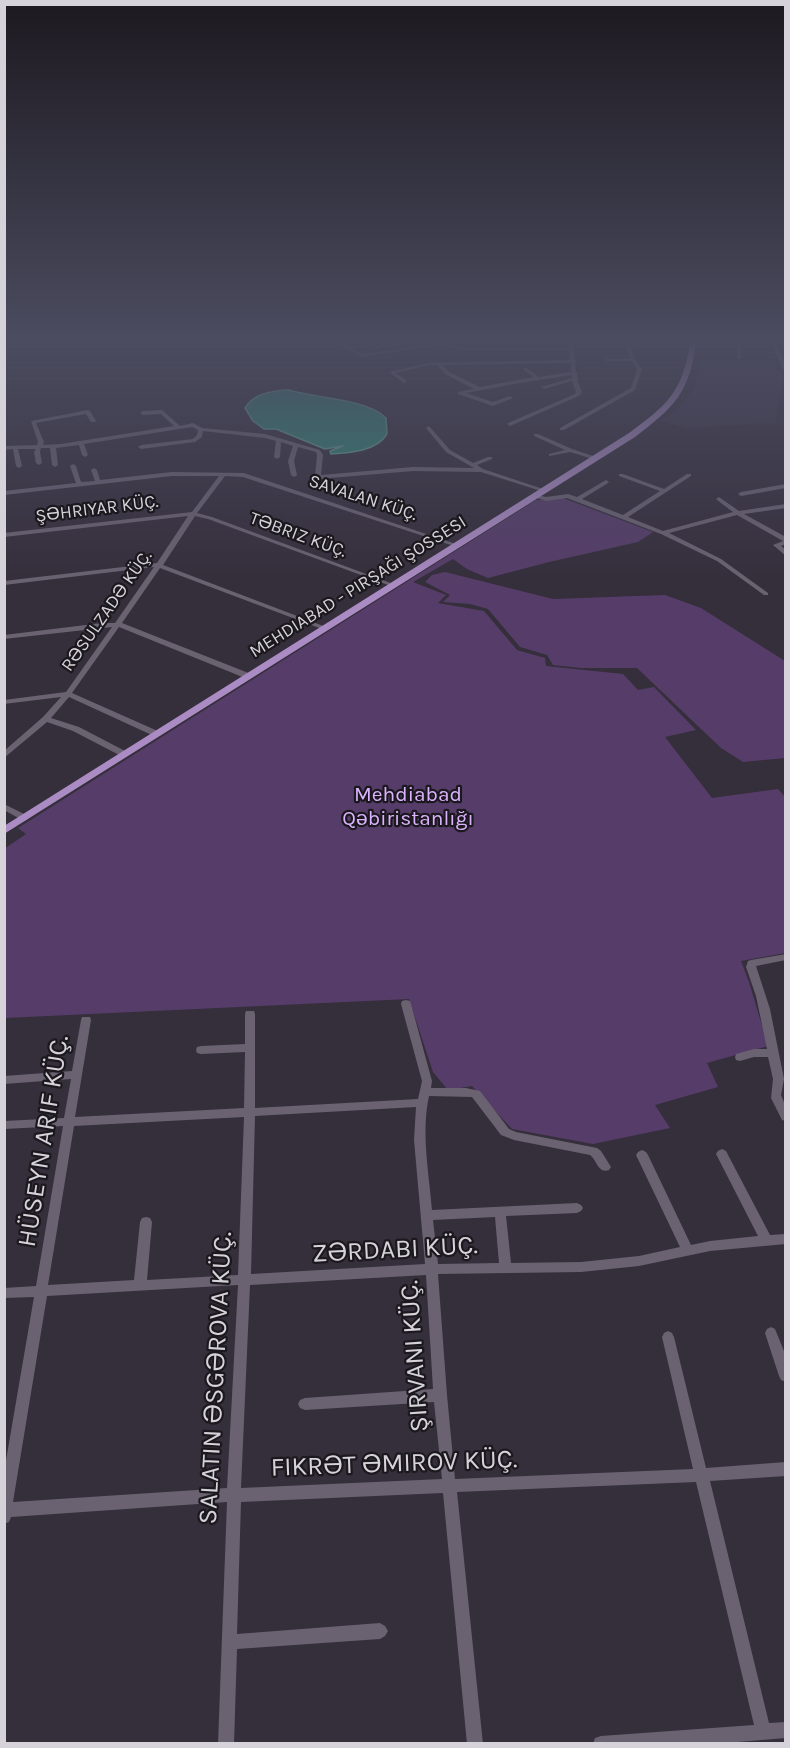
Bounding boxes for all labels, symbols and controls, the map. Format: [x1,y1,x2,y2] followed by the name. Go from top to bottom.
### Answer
[306,470,420,526] street label: SAVALAN KÜÇ.
[34,491,160,527] street label: ŞƏHRIYAR KÜÇ.
[247,507,349,563] street label: TƏBRIZ KÜÇ.
[246,511,470,663] street label: MEHDIABAD - PIRŞAĞI ŞOSSESI
[57,546,157,676] street label: RƏSULZADƏ KÜÇ.
[342,782,474,832] park label: Mehdiabad Qəbiristanlığı
[12,1033,76,1249] street label: HÜSEYN ARIF KÜÇ.
[311,1230,479,1270] street label: ZƏRDABI KÜÇ.
[193,1231,239,1525] street label: SALATIN ƏSGƏROVA KÜÇ.
[394,1279,436,1433] street label: ŞIRVANI KÜÇ.
[270,1444,518,1484] street label: FIKRƏT ƏMIROV KÜÇ.

